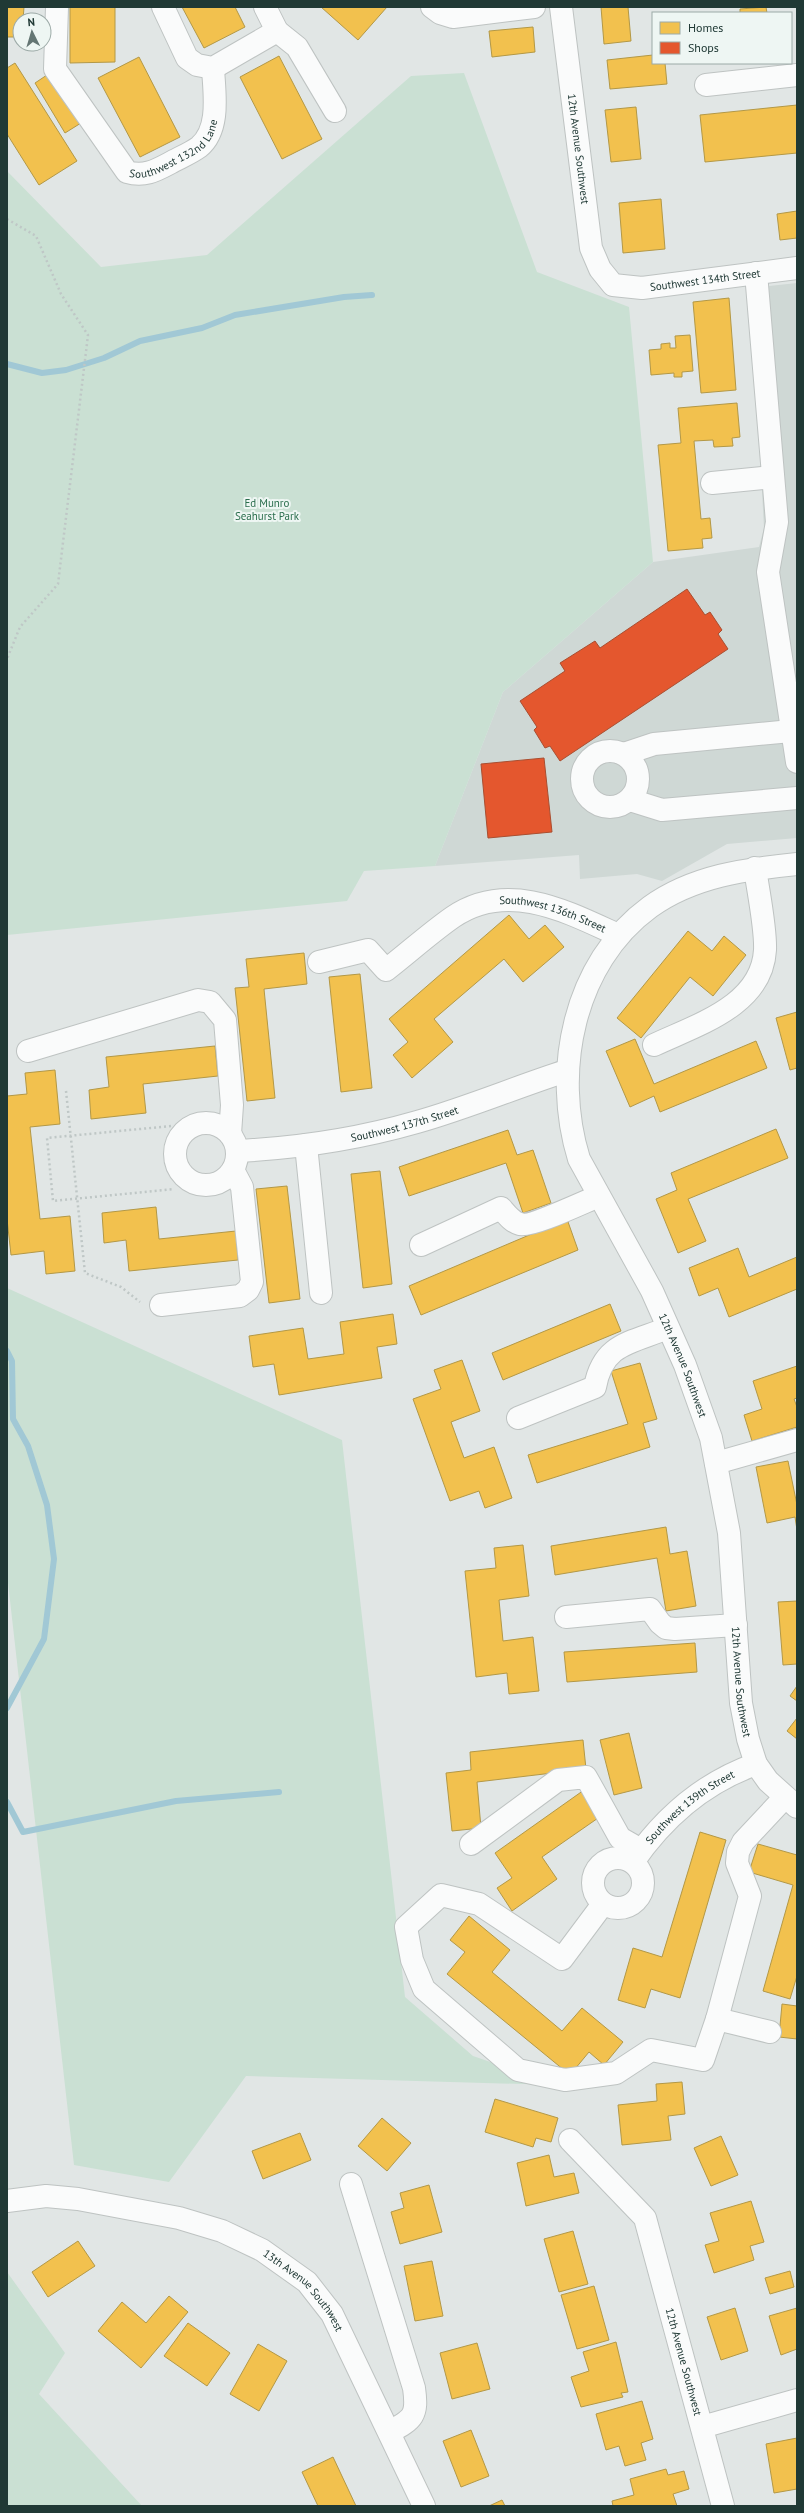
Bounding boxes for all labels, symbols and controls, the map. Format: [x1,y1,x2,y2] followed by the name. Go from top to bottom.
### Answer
[12,12,52,52] north arrow
[652,12,792,64] legend
[27,15,35,29] text: N
[688,20,723,35] text: Homes
[688,40,719,55] text: Shops
[565,93,593,205] street label: 12th Avenue Southwest
[128,118,220,181] street label: Southwest 132nd Lane
[649,266,761,294] street label: Southwest 134th Street
[235,496,300,523] park label: Ed Munro Seahurst Park
[499,893,609,936] street label: Southwest 136th Street
[349,1102,460,1145] street label: Southwest 137th Street
[656,1311,710,1419] street label: 12th Avenue Southwest
[729,1626,754,1738] street label: 12th Avenue Southwest
[642,1767,737,1847] street label: Southwest 139th Street
[260,2246,346,2334] street label: 13th Avenue Southwest
[663,2306,705,2417] street label: 12th Avenue Southwest

